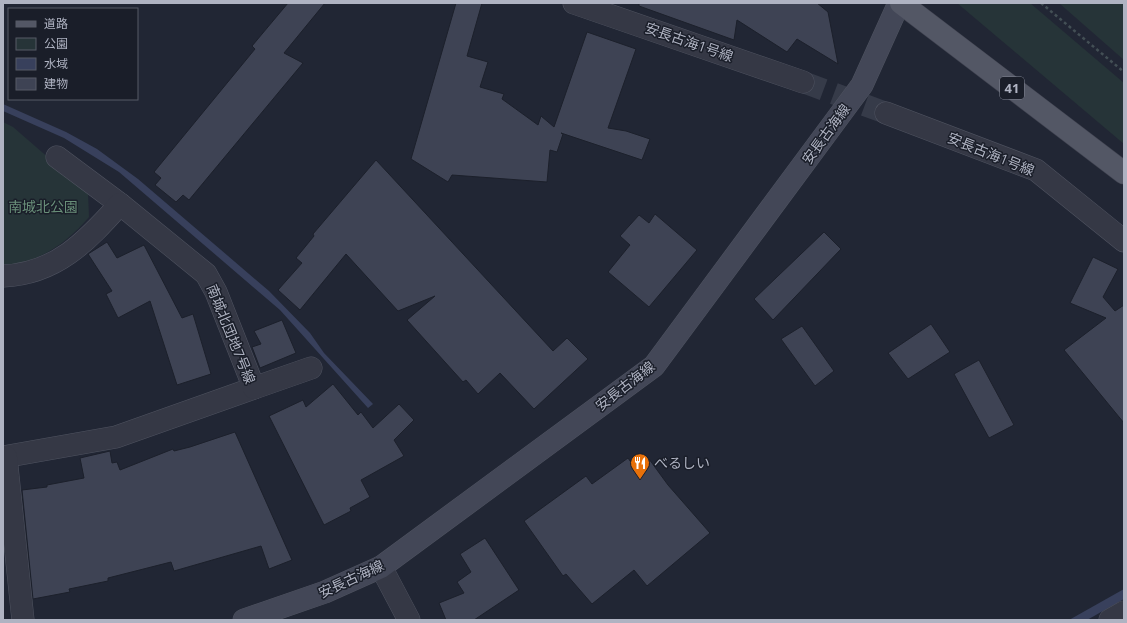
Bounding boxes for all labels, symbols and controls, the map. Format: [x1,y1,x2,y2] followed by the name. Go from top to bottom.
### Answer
[8,8,138,100] legend
[44,15,68,32] text: 道路
[643,18,736,65] street label: 安長古海1号線
[44,35,68,52] text: 公園
[44,55,68,72] text: 水域
[44,75,68,92] text: 建物
[1000,77,1024,99] road number: 41
[797,100,854,168] street label: 安長古海線
[945,127,1037,180] street label: 安長古海1号線
[8,197,78,216] park label: 南城北公園
[203,281,260,387] street label: 南城北団地7号線
[591,357,658,415] street label: 安長古海線
[629,452,651,480] restaurant icon: べるしい
[654,453,710,472] place label: べるしい
[315,555,387,602] street label: 安長古海線

